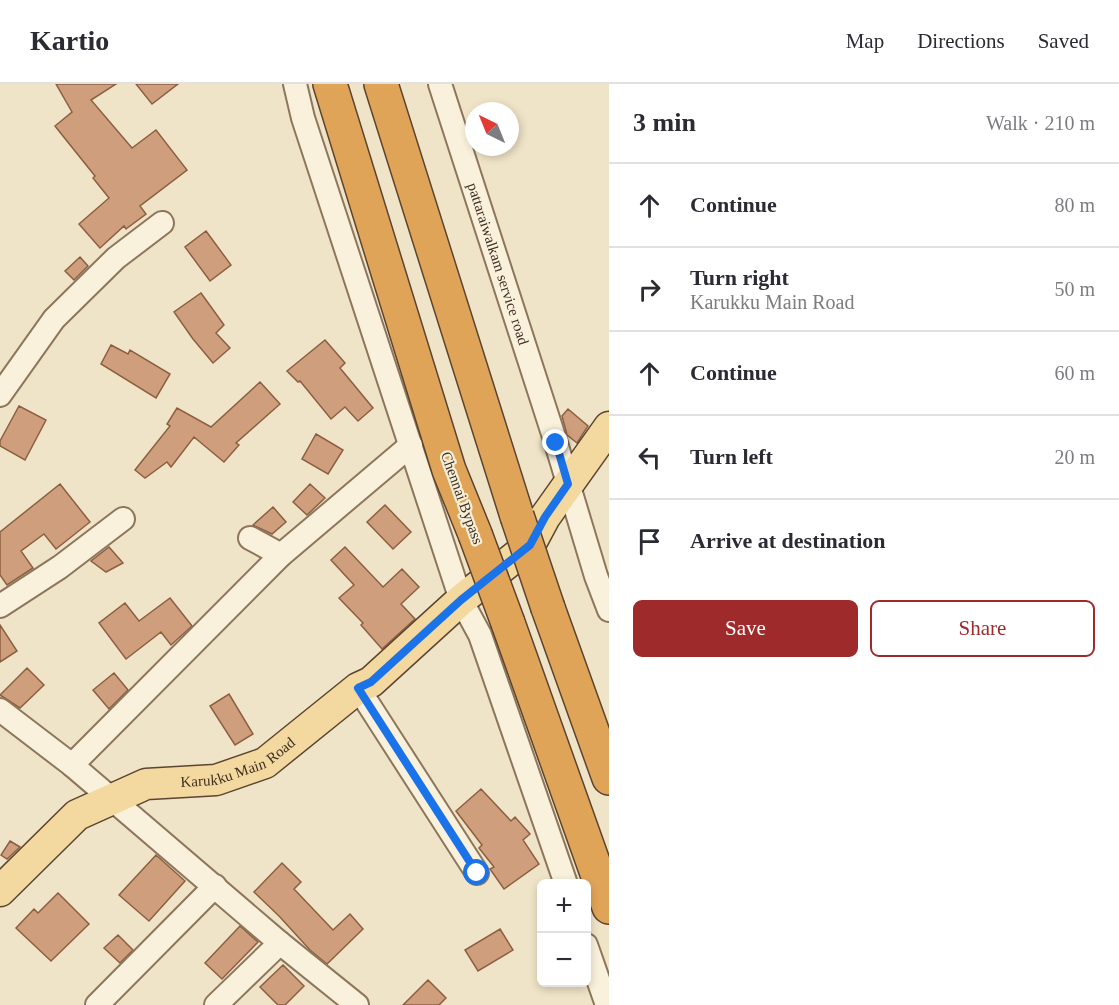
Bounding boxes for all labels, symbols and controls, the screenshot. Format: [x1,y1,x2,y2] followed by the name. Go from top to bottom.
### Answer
[30,25,109,56] text: Kartio
[846,29,884,53] text: Map
[917,29,1005,53] text: Directions
[1038,29,1089,53] text: Saved
[465,102,519,156] north arrow
[633,108,696,137] text: 3 min
[986,112,1095,134] text: Walk · 210 m
[464,181,532,347] street label: pattaraiwalkam service road
[633,189,666,222] icon: ahead
[690,192,777,217] text: Continue
[1054,194,1095,216] text: 80 m
[690,265,789,290] text: Turn right
[633,273,666,306] icon: right
[1054,278,1095,300] text: 50 m
[690,291,854,313] text: Karukku Main Road
[633,357,666,390] icon: ahead
[690,360,777,385] text: Continue
[1054,362,1095,384] text: 60 m
[542,429,568,455] route end
[633,441,666,474] icon: left
[690,444,773,469] text: Turn left
[1054,446,1095,468] text: 20 m
[438,450,486,546] street label: Chennai Bypass
[633,525,666,558] icon: arrive
[690,528,886,553] text: Arrive at destination
[633,600,858,657] button: Save
[870,600,1095,657] button: Share
[180,734,298,790] street label: Karukku Main Road
[463,859,489,885] route start
[537,879,591,987] map controls
[537,879,591,933] button: +
[537,933,591,987] button: −

